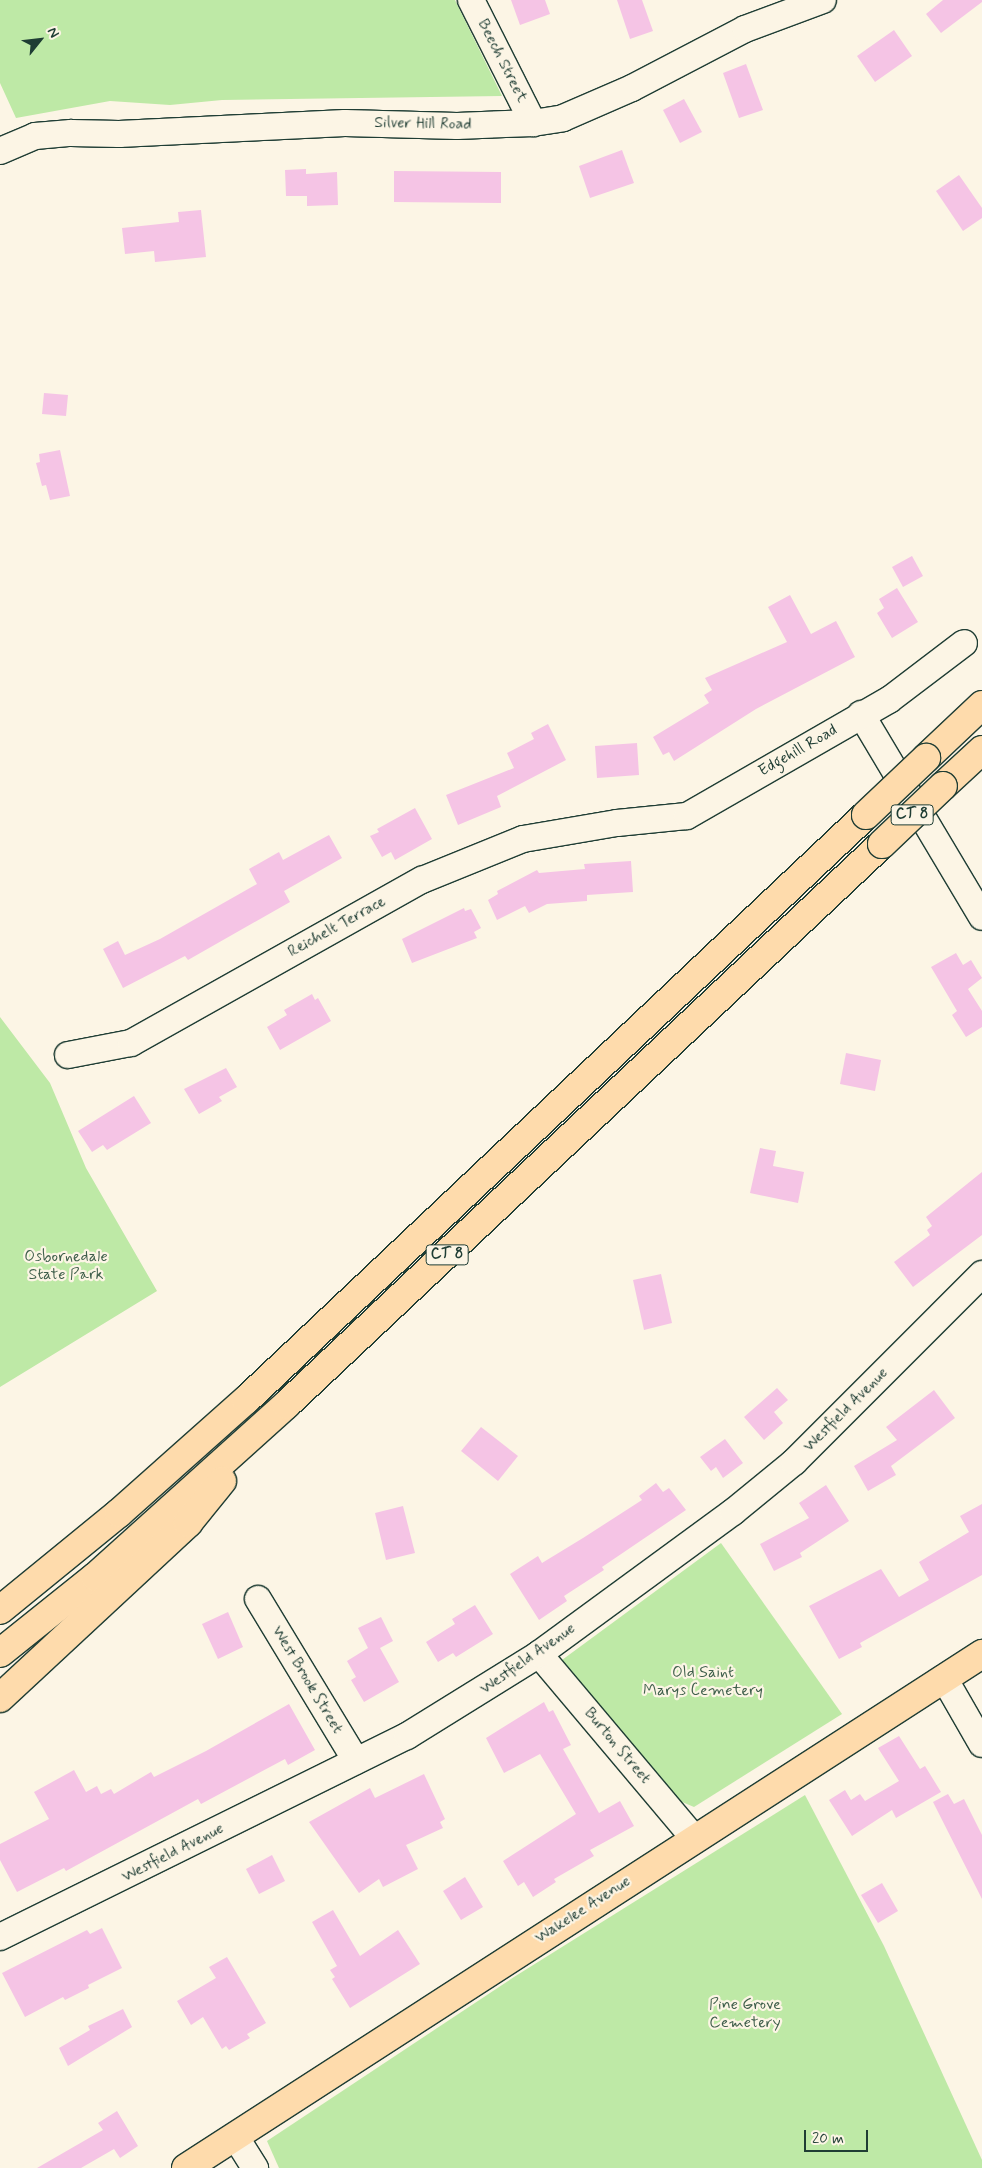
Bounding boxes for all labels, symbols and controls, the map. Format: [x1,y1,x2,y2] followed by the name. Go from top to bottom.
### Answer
[15,15,65,65] north arrow
[473,16,531,106] street label: Beech Street
[43,24,63,41] text: N
[373,114,473,134] street label: Silver Hill Road
[756,721,840,781] street label: Edgehill Road
[890,802,934,828] road number: CT 8
[285,892,389,962] street label: Reichelt Terrace
[424,1242,470,1268] road number: CT 8
[24,1247,108,1285] park label: Osbornedale State Park
[799,1363,893,1457] street label: Westfield Avenue
[475,1618,581,1700] street label: Westfield Avenue
[267,1621,347,1739] street label: West Brook Street
[643,1663,763,1701] park label: Old Saint Marys Cemetery
[579,1703,655,1789] street label: Burton Street
[117,1818,229,1888] street label: Westfield Avenue
[531,1871,635,1949] street label: Wakelee Avenue
[709,1995,781,2033] park label: Pine Grove Cemetery
[807,2120,871,2152] scale bar
[812,2129,844,2149] text: 20 m

